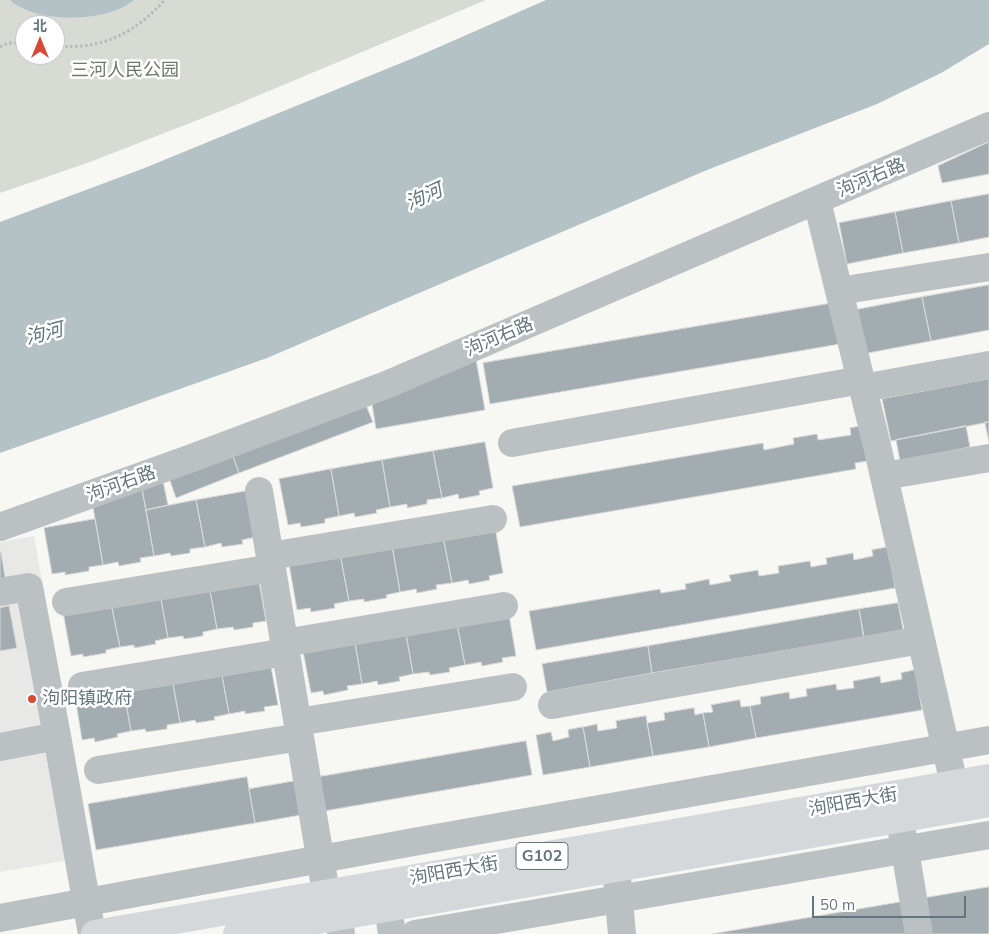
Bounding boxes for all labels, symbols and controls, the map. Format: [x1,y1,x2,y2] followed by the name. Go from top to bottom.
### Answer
[15,15,65,65] north arrow
[33,17,47,35] text: 北
[71,60,179,82] park label: 三河人民公园
[834,154,908,202] street label: 泃河右路
[402,179,446,215] water label: 泃河
[462,313,536,361] street label: 泃河右路
[23,318,65,350] water label: 泃河
[83,462,159,506] street label: 泃河右路
[42,688,132,710] place label: 泃阳镇政府
[26,693,38,705] marker: 泃阳镇政府
[807,784,899,820] street label: 泃阳西大街
[516,842,568,869] road number: G102
[408,853,500,889] street label: 泃阳西大街
[814,886,968,918] scale bar
[820,895,855,914] text: 50 m

